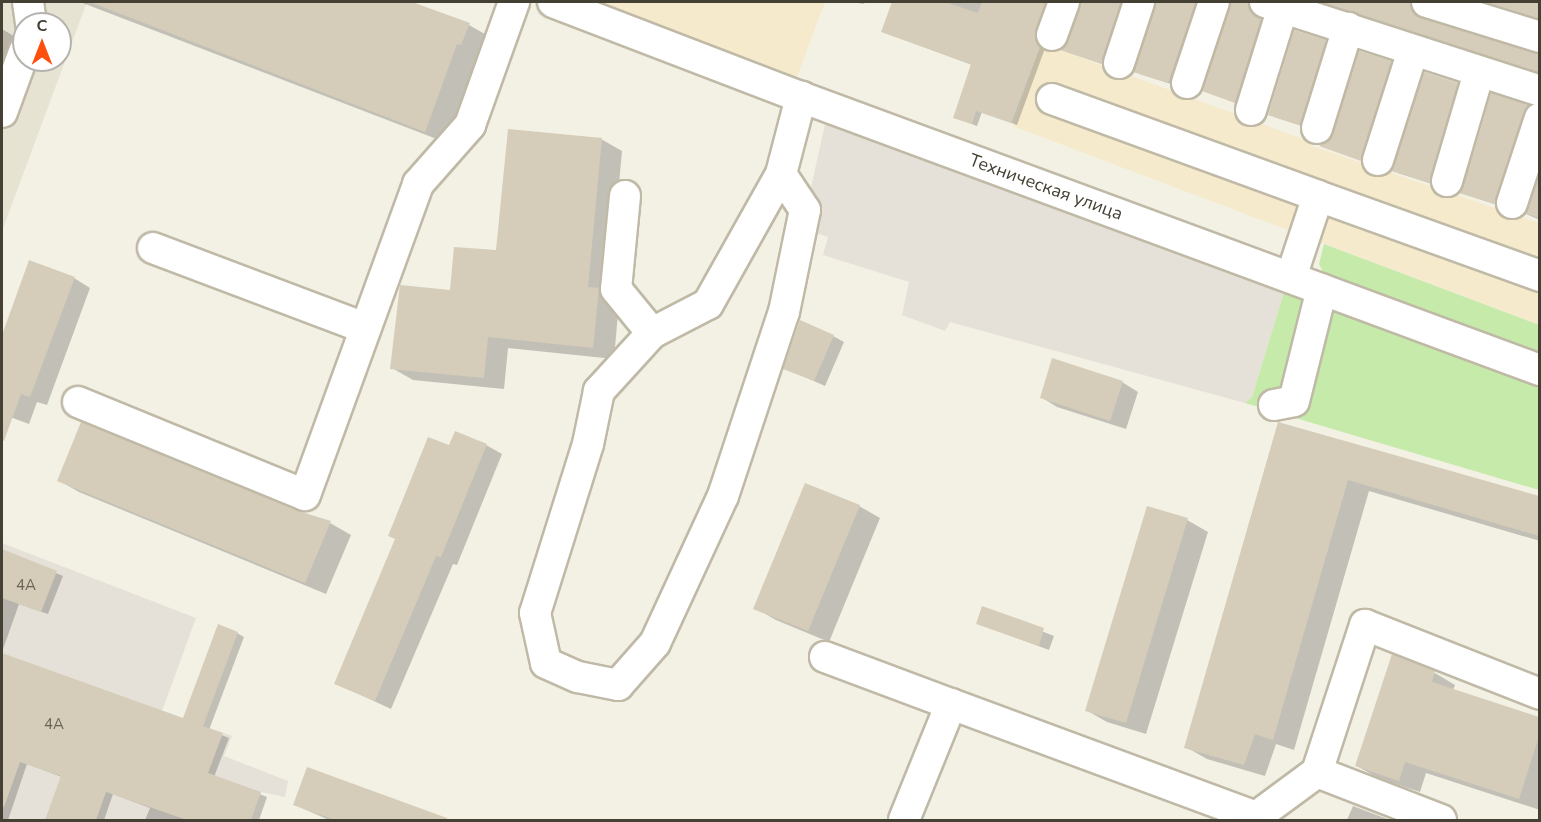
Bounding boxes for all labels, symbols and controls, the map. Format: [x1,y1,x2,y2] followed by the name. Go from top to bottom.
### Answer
[12,12,72,72] north arrow
[37,15,47,37] text: С
[966,149,1126,225] street label: Техническая улица
[16,577,36,595] house number: 4А
[44,716,64,734] house number: 4А

